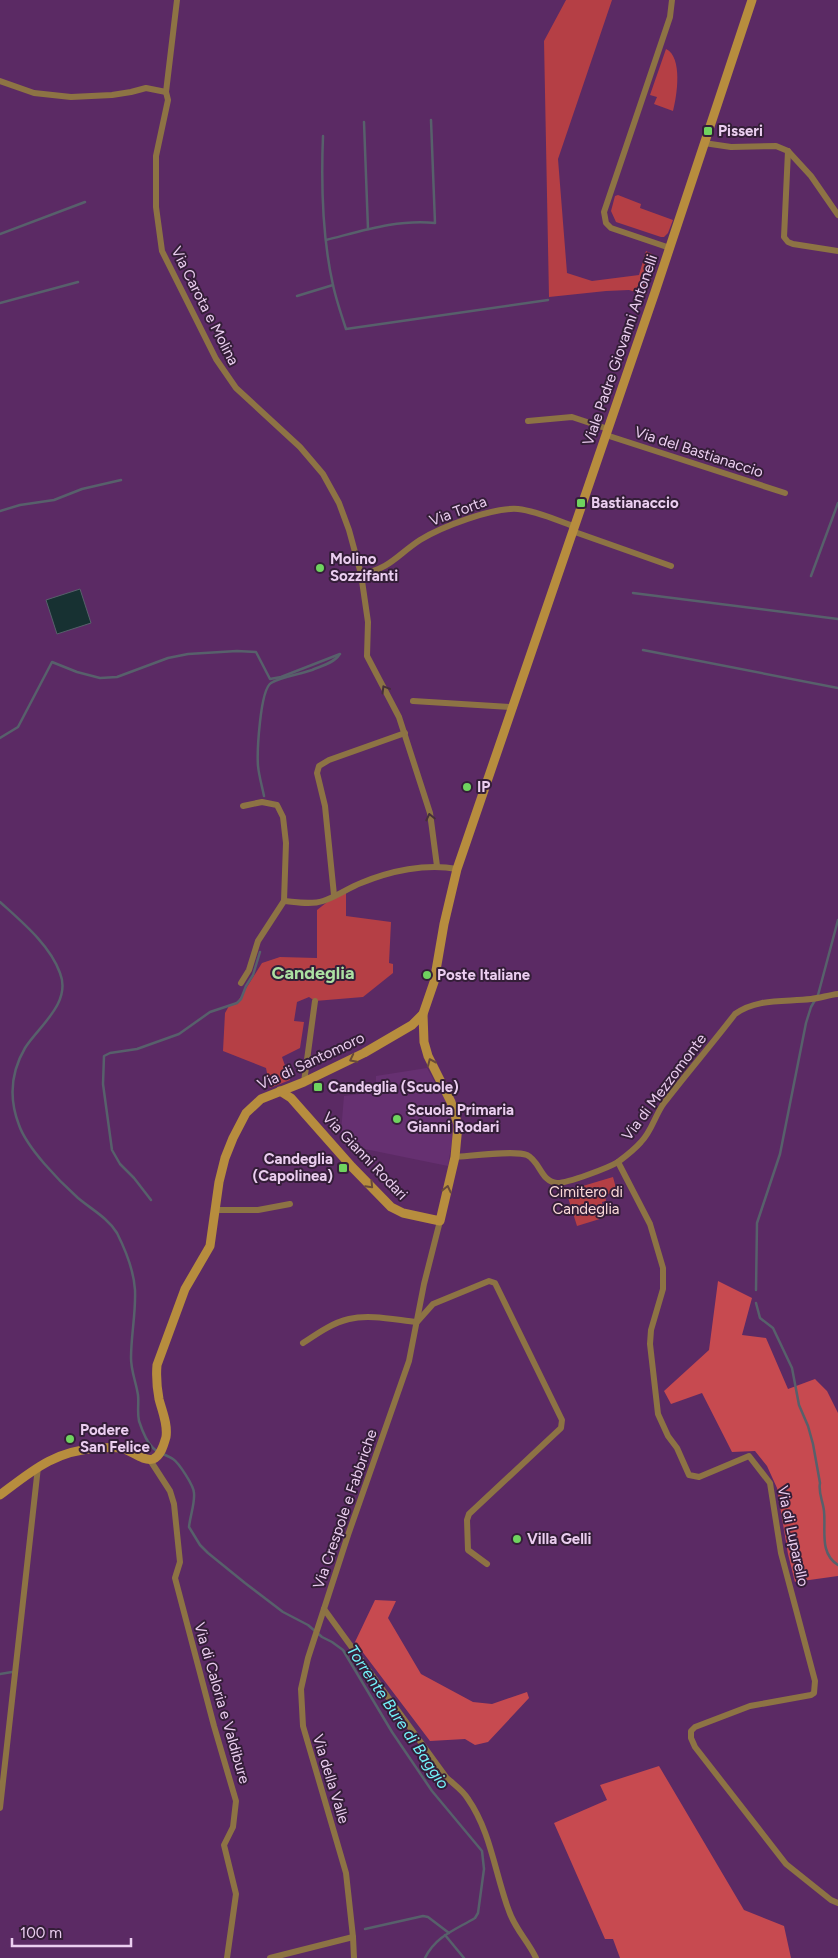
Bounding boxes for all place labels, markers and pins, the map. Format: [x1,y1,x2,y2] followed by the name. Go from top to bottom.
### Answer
[718,122,763,140] place label: Pisseri
[702,125,714,137] marker: Pisseri
[591,494,679,512] place label: Bastianaccio
[575,497,587,509] marker: Bastianaccio
[330,550,398,585] place label: Molino Sozzifanti
[314,562,326,574] marker: Molino Sozzifanti
[477,778,490,796] place label: IP
[461,781,473,793] marker: IP
[437,966,531,984] place label: Poste Italiane
[421,969,433,981] marker: Poste Italiane
[328,1078,459,1096] place label: Candeglia (Scuole)
[312,1081,324,1093] marker: Candeglia (Scuole)
[407,1101,514,1136] place label: Scuola Primaria Gianni Rodari
[391,1113,403,1125] marker: Scuola Primaria Gianni Rodari
[252,1150,333,1185] place label: Candeglia (Capolinea)
[337,1162,349,1174] marker: Candeglia (Capolinea)
[80,1421,151,1456] place label: Podere San Felice
[64,1433,76,1445] marker: Podere San Felice
[527,1530,592,1548] place label: Villa Gelli
[511,1533,523,1545] marker: Villa Gelli

